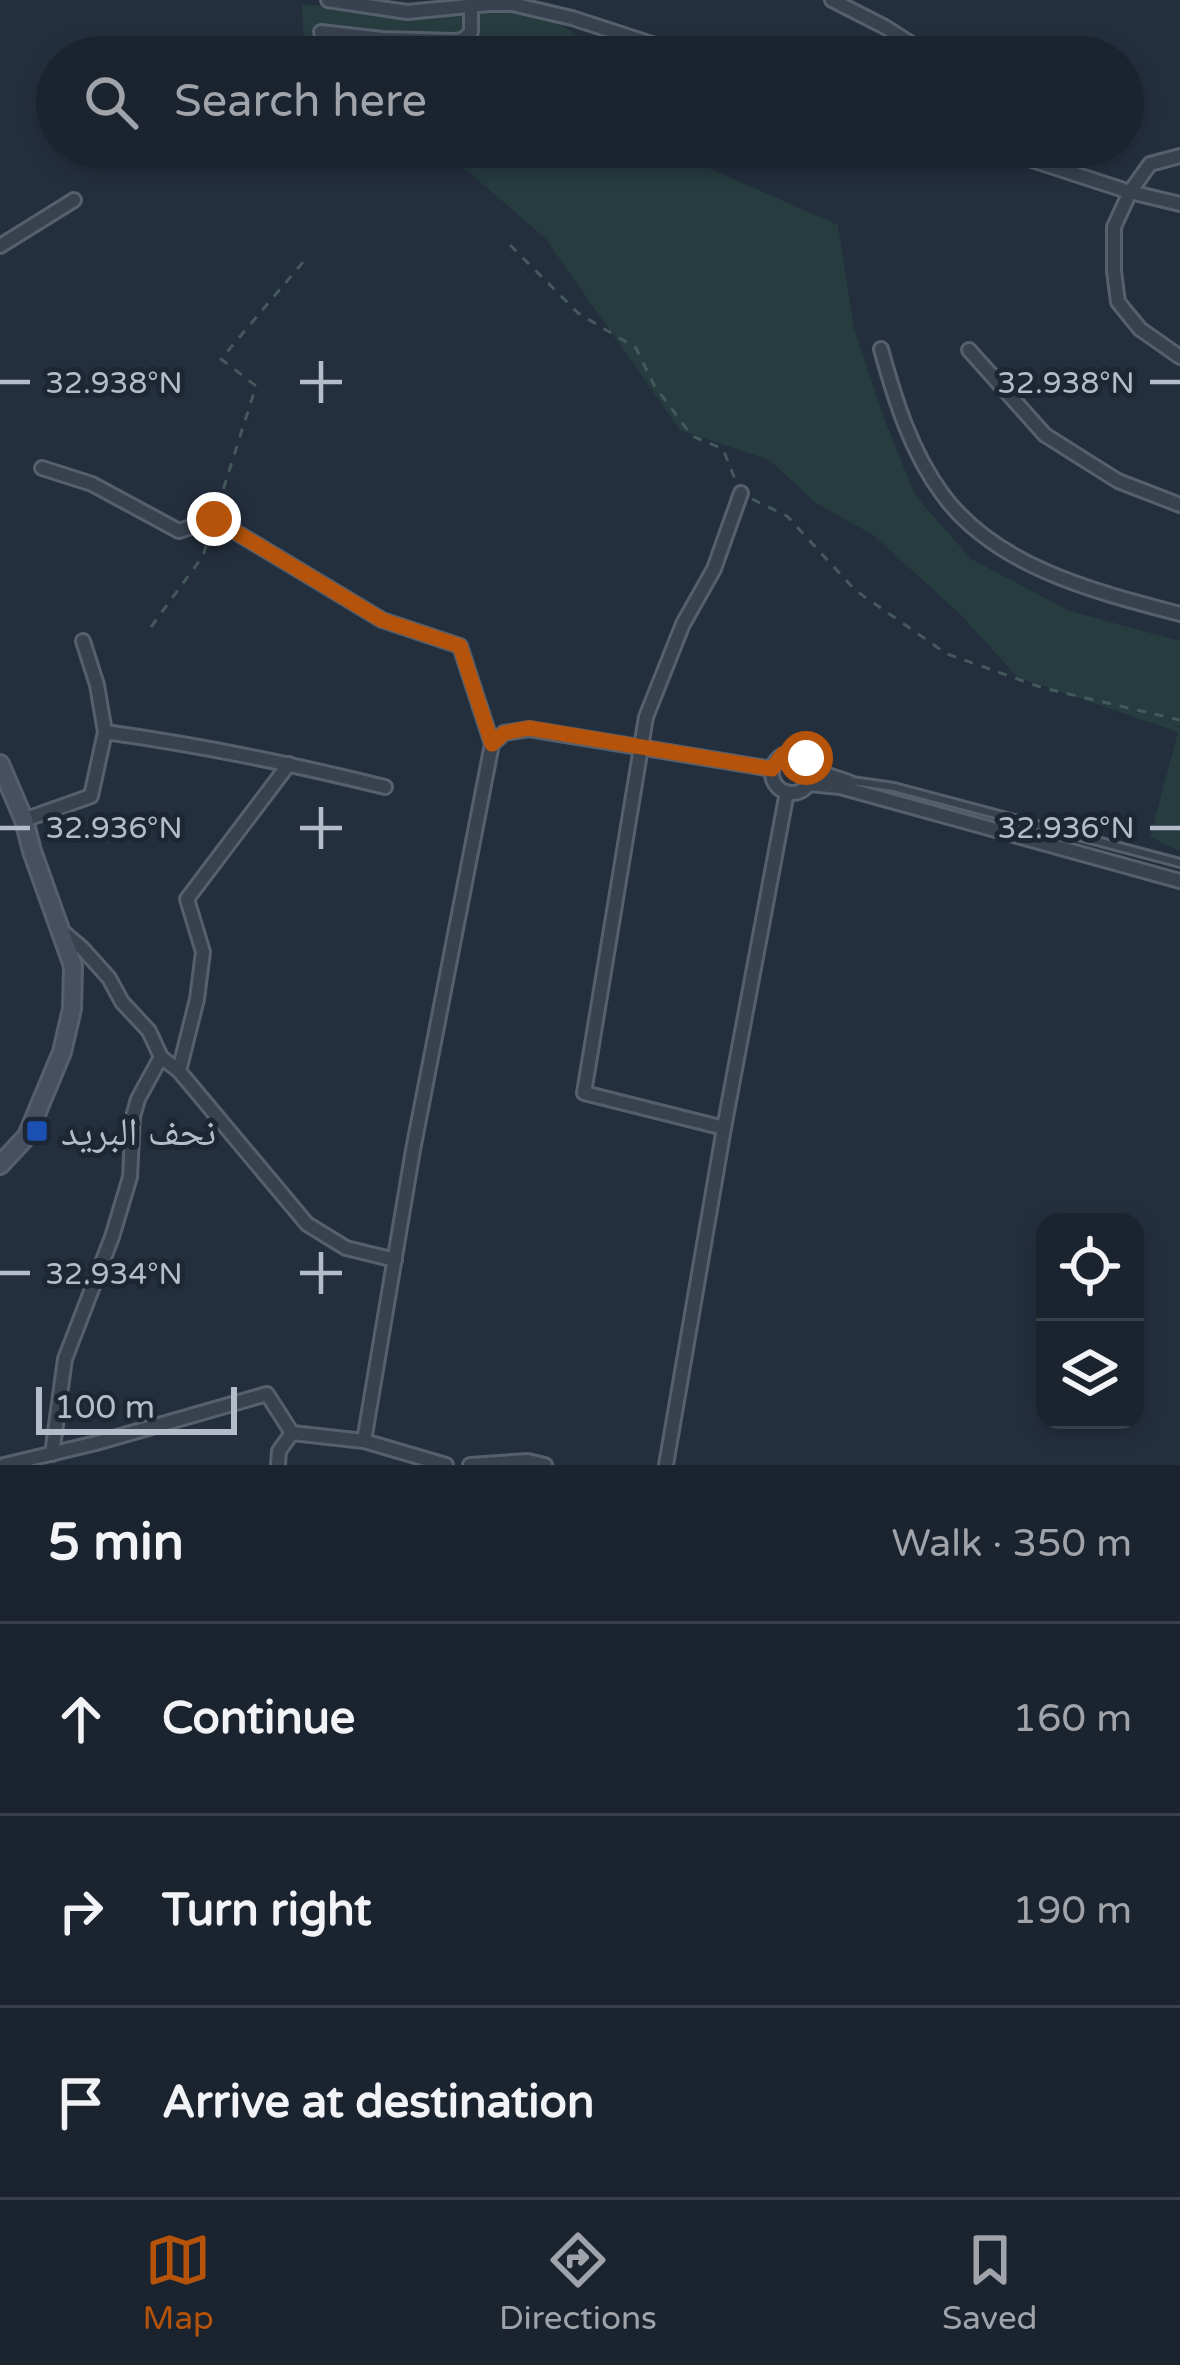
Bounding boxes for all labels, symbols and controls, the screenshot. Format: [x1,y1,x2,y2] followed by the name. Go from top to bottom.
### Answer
[36,36,1144,168] search box
[78,69,144,135] icon: search
[174,75,427,129] text: Search here
[45,365,183,402] text: 32.938°N
[997,365,1135,402] text: 32.938°N
[187,492,241,546] route end
[779,731,833,785] route start
[45,810,183,847] text: 32.936°N
[997,810,1135,847] text: 32.936°N
[61,1109,216,1156] place label: نحف البريد
[24,1118,50,1144] marker: نحف البريد
[1036,1213,1144,1429] map controls
[1036,1213,1144,1321] button: locate
[45,1256,183,1293] text: 32.934°N
[1036,1321,1144,1429] button: layers
[36,1381,237,1434] scale bar
[54,1388,155,1427] text: 100 m
[48,1512,184,1574] text: 5 min
[891,1520,1132,1567] text: Walk · 350 m
[48,1686,114,1752] icon: ahead
[162,1692,355,1746] text: Continue
[1013,1695,1132,1742] text: 160 m
[48,1878,114,1944] icon: right
[162,1884,371,1938] text: Turn right
[1013,1887,1132,1934] text: 190 m
[48,2070,114,2136] icon: arrive
[162,2076,594,2130] text: Arrive at destination
[143,2227,214,2338] tab: Map
[499,2227,657,2338] tab: Directions
[942,2227,1037,2338] tab: Saved

